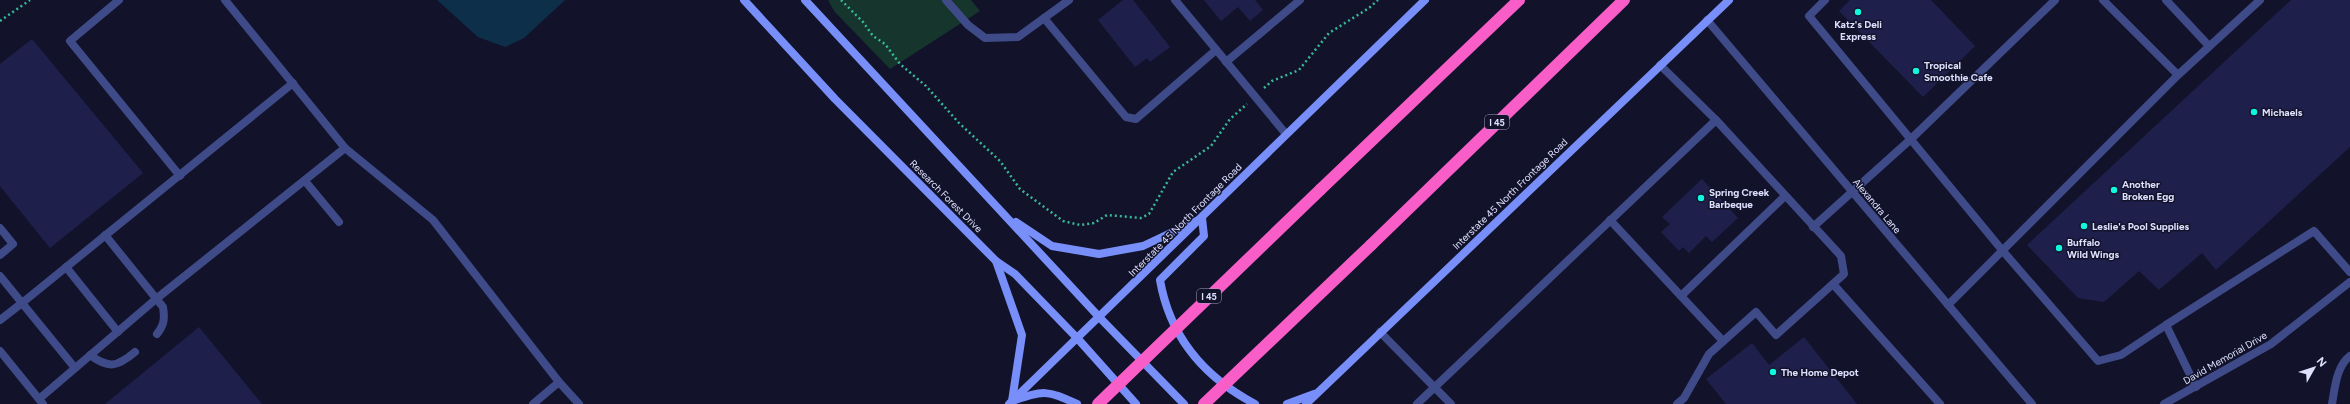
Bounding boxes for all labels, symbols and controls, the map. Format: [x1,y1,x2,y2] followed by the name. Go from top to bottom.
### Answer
[1853,7,1863,17] marker: Katz's Deli Express
[1834,18,1882,43] place label: Katz's Deli Express
[1924,59,1993,84] place label: Tropical Smoothie Cafe
[1911,66,1921,76] marker: Tropical Smoothie Cafe
[2262,106,2303,119] place label: Michaels
[2249,107,2259,117] marker: Michaels
[1485,115,1509,129] road number: I 45
[1450,135,1570,253] street label: Interstate 45 North Frontage Road
[907,157,986,236] street label: Research Forest Drive
[1126,160,1245,279] street label: Interstate 45 North Frontage Road
[1850,176,1904,237] street label: Alexandra Lane
[2122,178,2174,203] place label: Another Broken Egg
[2109,185,2119,195] marker: Another Broken Egg
[1709,186,1770,211] place label: Spring Creek Barbeque
[1696,193,1706,203] marker: Spring Creek Barbeque
[2092,220,2189,233] place label: Leslie's Pool Supplies
[2079,221,2089,231] marker: Leslie's Pool Supplies
[2067,236,2119,261] place label: Buffalo Wild Wings
[2054,243,2064,253] marker: Buffalo Wild Wings
[1197,289,1221,303] road number: I 45
[2181,328,2270,387] street label: David Memorial Drive
[2294,348,2334,388] north arrow
[2314,355,2329,369] text: N
[1781,366,1859,379] place label: The Home Depot
[1768,367,1778,377] marker: The Home Depot

